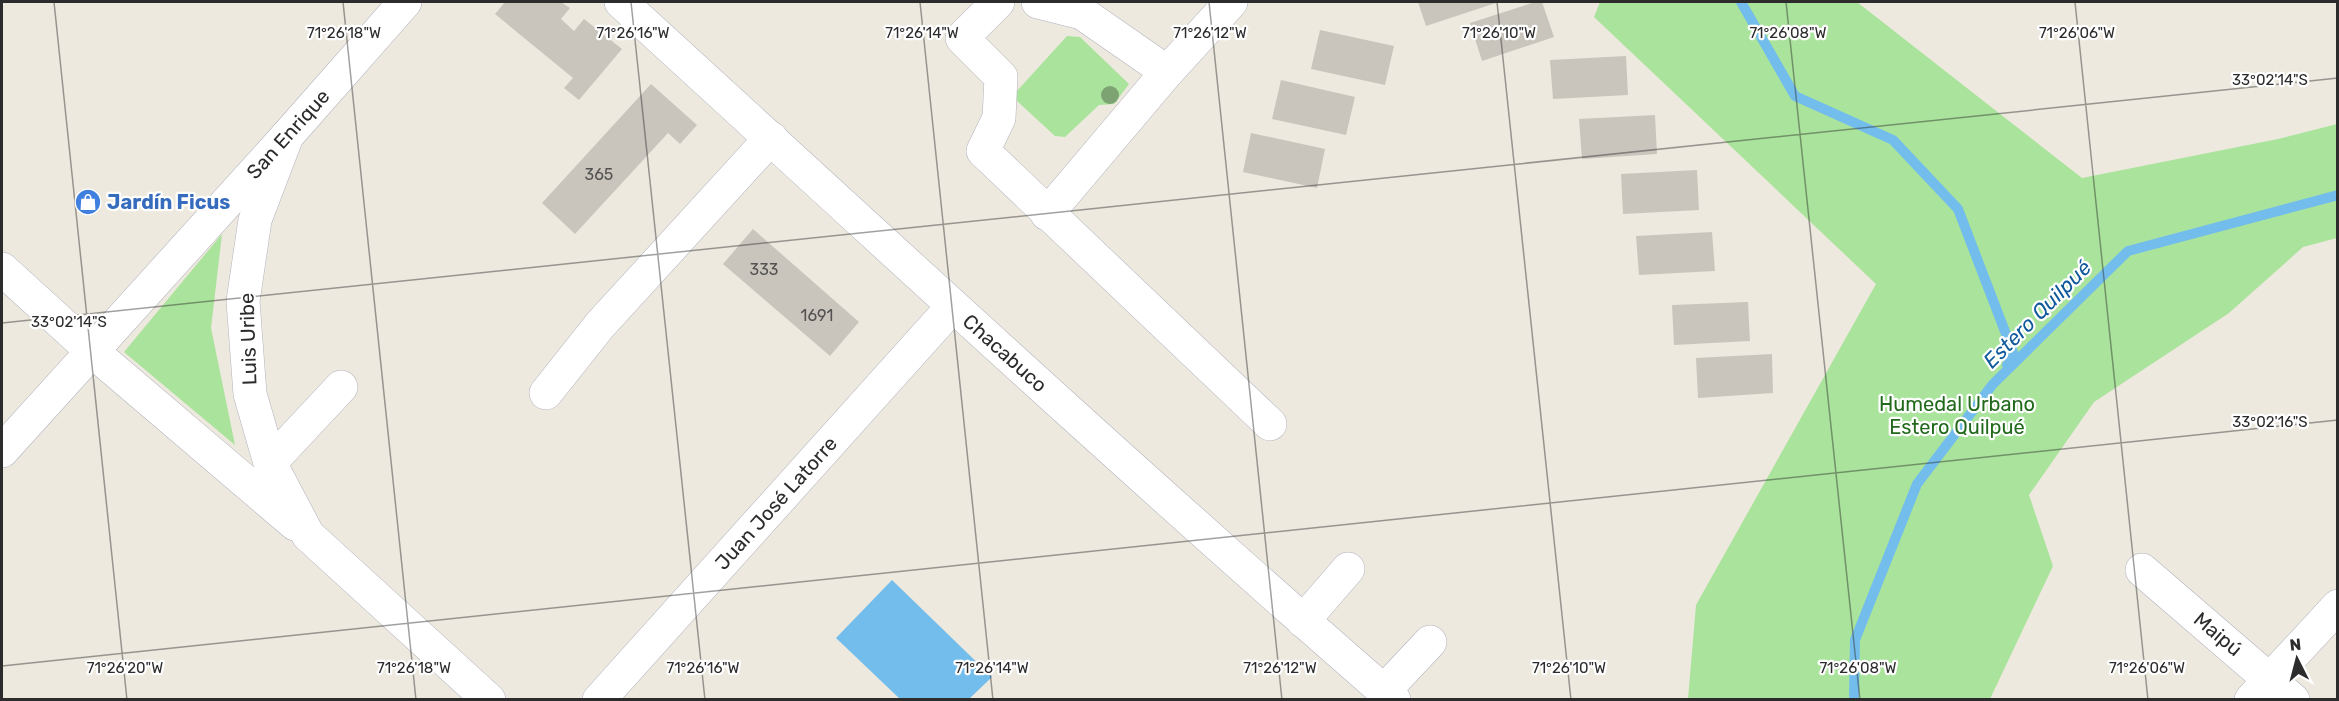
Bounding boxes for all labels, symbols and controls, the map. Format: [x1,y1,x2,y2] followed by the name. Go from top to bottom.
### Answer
[307,24,381,42] text: 71°26'18"W
[596,24,670,42] text: 71°26'16"W
[885,24,959,42] text: 71°26'14"W
[1173,24,1247,42] text: 71°26'12"W
[1462,24,1536,42] text: 71°26'10"W
[1749,24,1827,42] text: 71°26'08"W
[2039,24,2115,42] text: 71°26'06"W
[2232,71,2308,89] text: 33°02'14"S
[241,84,335,184] street label: San Enrique
[585,165,613,184] house number: 365
[73,187,103,217] shop icon: Jardín Ficus
[107,190,230,214] place label: Jardín Ficus
[1978,255,2096,373] water label: Estero Quilpué
[750,260,778,279] house number: 333
[234,292,262,386] street label: Luis Uribe
[801,306,833,325] house number: 1691
[958,309,1052,397] street label: Chacabuco
[31,313,107,331] text: 33°02'14"S
[1879,392,2035,439] park label: Humedal Urbano Estero Quilpué
[2232,413,2308,431] text: 33°02'16"S
[710,431,842,575] street label: Juan José Latorre
[2189,607,2247,661] street label: Maipú
[2267,629,2327,689] north arrow
[2289,635,2302,655] text: N
[87,659,163,677] text: 71°26'20"W
[377,659,451,677] text: 71°26'18"W
[666,659,740,677] text: 71°26'16"W
[955,659,1029,677] text: 71°26'14"W
[1243,659,1317,677] text: 71°26'12"W
[1532,659,1606,677] text: 71°26'10"W
[1819,659,1897,677] text: 71°26'08"W
[2109,659,2185,677] text: 71°26'06"W

